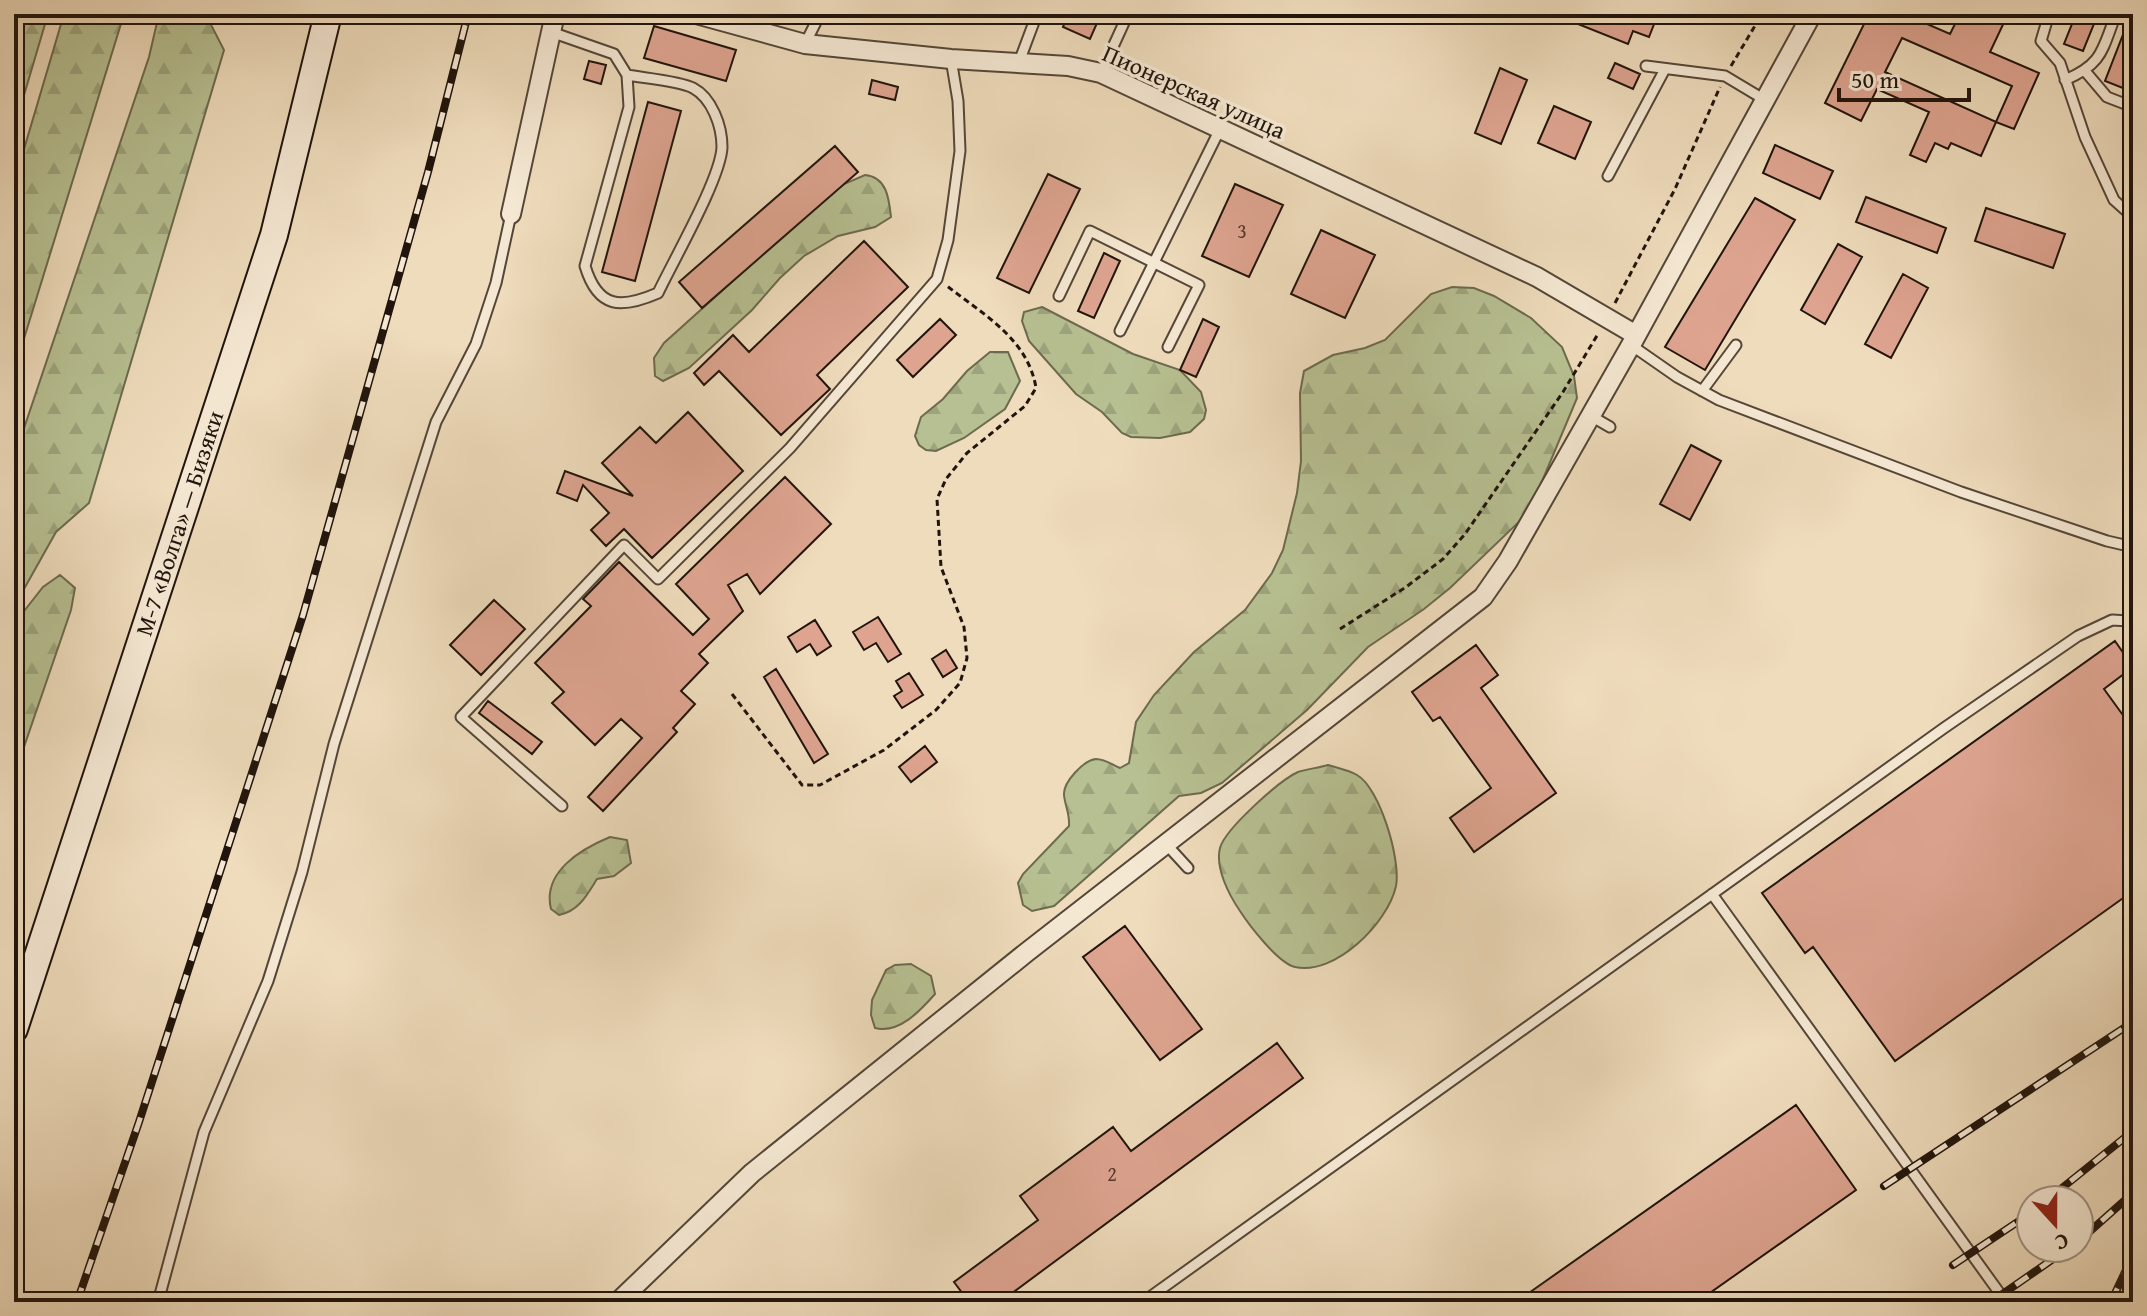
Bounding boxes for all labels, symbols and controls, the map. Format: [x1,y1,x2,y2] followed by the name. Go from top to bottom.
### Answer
[1097,35,1292,148] street label: Пионерская улица
[1839,52,1969,102] scale bar
[1851,62,1899,97] text: 50 m
[1237,216,1247,245] house number: 3
[126,406,232,640] street label: М-7 «Волга» — Бизяки
[1107,1159,1117,1188] house number: 2
[2015,1184,2095,1264] north arrow
[2051,1226,2074,1260] text: С

